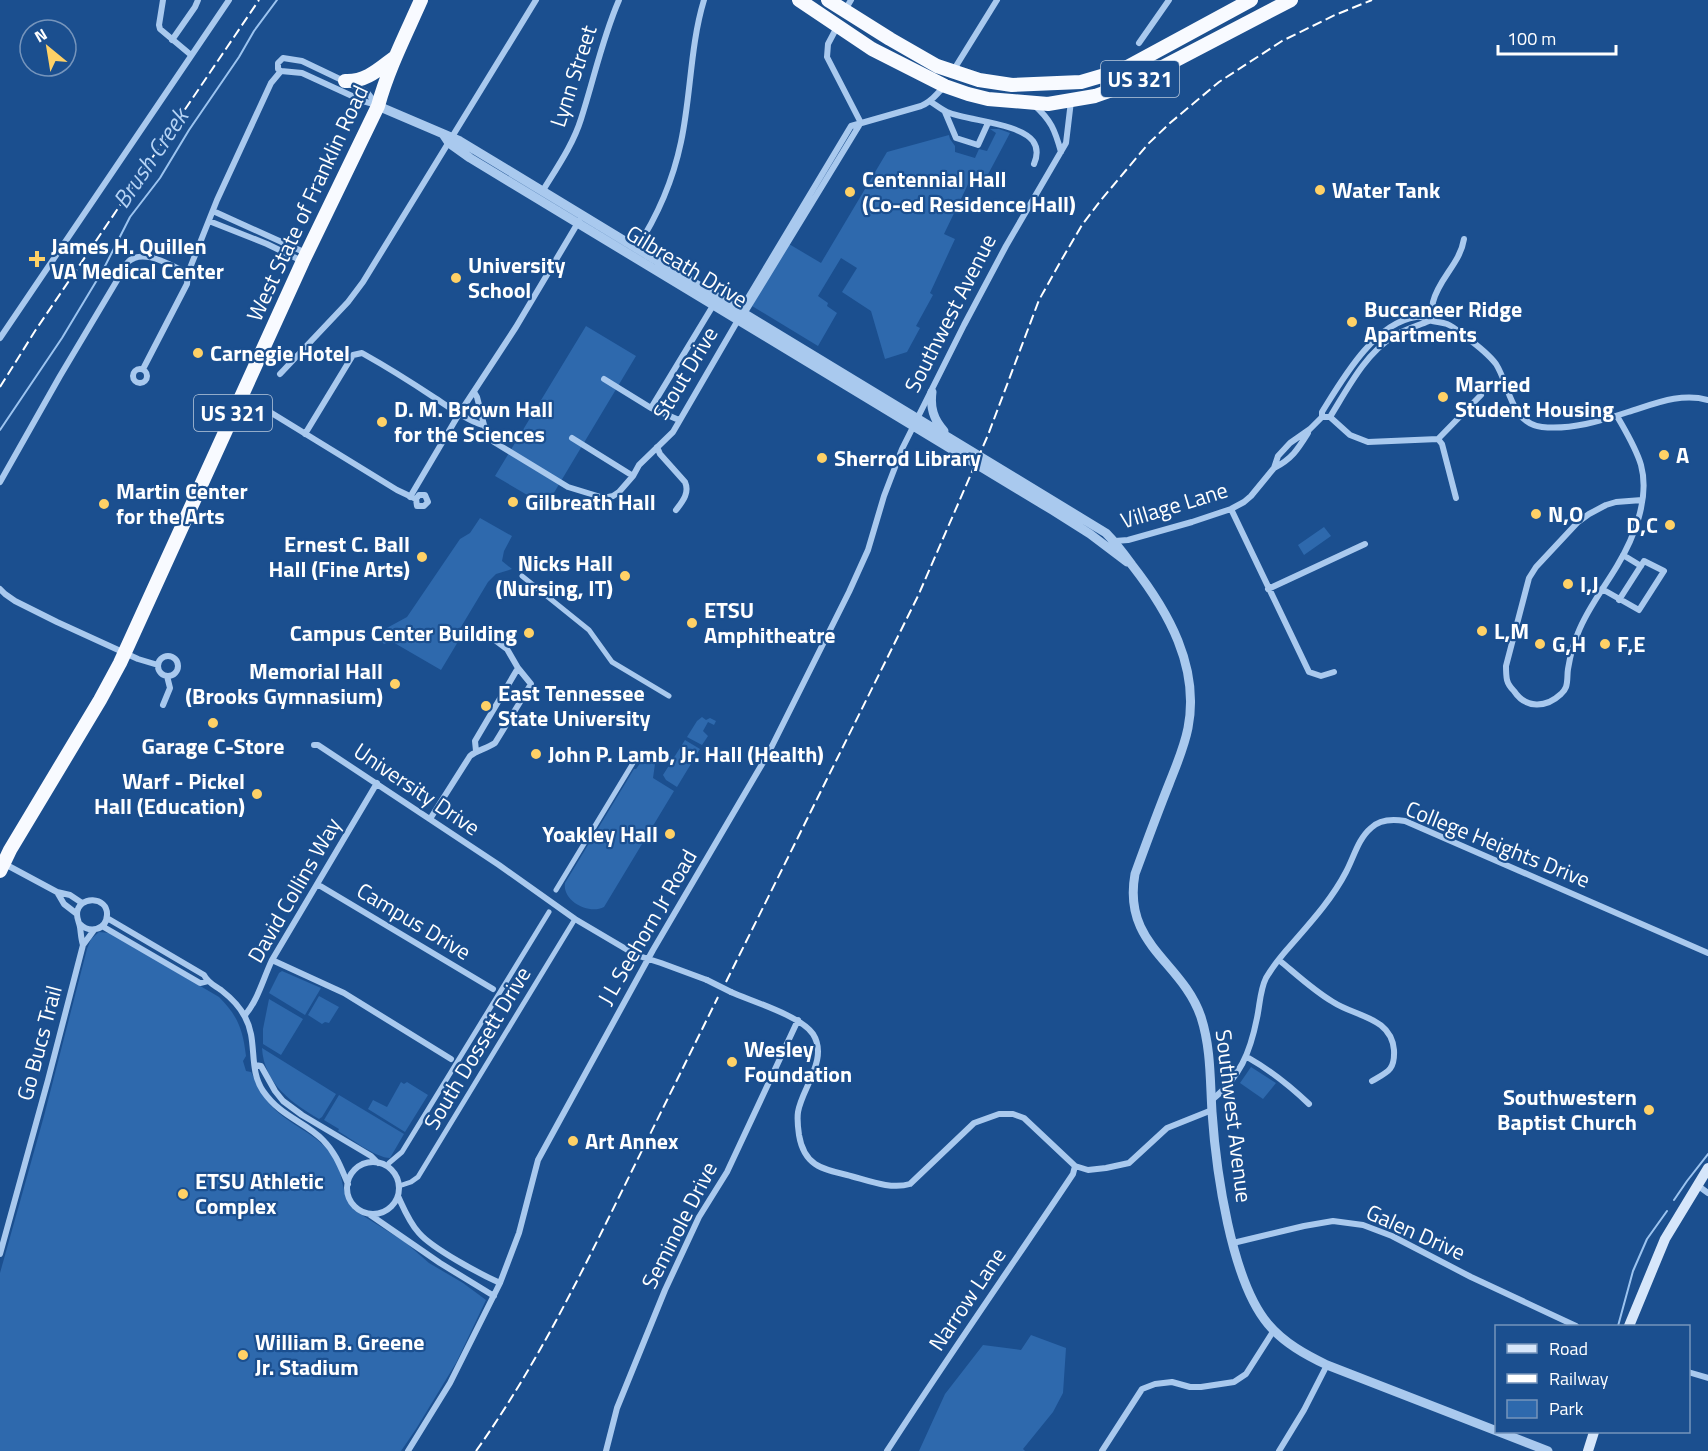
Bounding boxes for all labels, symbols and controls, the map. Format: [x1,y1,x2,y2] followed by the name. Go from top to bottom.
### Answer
[18,18,78,78] north arrow
[1498,18,1616,56] scale bar
[541,20,606,131] street label: Lynn Street
[30,22,51,48] text: N
[1507,25,1556,52] text: 100 m
[1101,61,1179,97] road number: US 321
[237,79,377,327] street label: West State of Franklin Road
[103,98,198,215] water label: Brush Creek
[862,162,1076,221] place label: Centennial Hall (Co-ed Residence Hall)
[1332,173,1441,207] place label: Water Tank
[1313,183,1327,197] marker: Water Tank
[843,185,857,199] marker: Centennial Hall (Co-ed Residence Hall)
[620,216,754,316] street label: Gilbreath Drive
[895,228,1005,398] street label: Southwest Avenue
[51,229,224,288] place label: James H. Quillen VA Medical Center
[468,248,565,307] place label: University School
[28,250,46,268] marker: James H. Quillen VA Medical Center
[449,271,463,285] marker: University School
[1364,292,1522,351] place label: Buccaneer Ridge Apartments
[1345,315,1359,329] marker: Buccaneer Ridge Apartments
[644,320,726,426] street label: Stout Drive
[210,336,350,370] place label: Carnegie Hotel
[191,346,205,360] marker: Carnegie Hotel
[1455,367,1614,426] place label: Married Student Housing
[1436,390,1450,404] marker: Married Student Housing
[394,392,553,451] place label: D. M. Brown Hall for the Sciences
[194,395,272,431] road number: US 321
[375,415,389,429] marker: D. M. Brown Hall for the Sciences
[1676,438,1689,472] place label: A
[834,441,981,475] place label: Sherrod Library
[1657,448,1671,462] marker: A
[815,451,829,465] marker: Sherrod Library
[1116,473,1232,537] street label: Village Lane
[116,474,248,533] place label: Martin Center for the Arts
[525,485,656,519] place label: Gilbreath Hall
[506,495,520,509] marker: Gilbreath Hall
[97,497,111,511] marker: Martin Center for the Arts
[1548,497,1583,531] place label: N,O
[1529,507,1543,521] marker: N,O
[1626,508,1658,542] place label: D,C
[1663,518,1677,532] marker: D,C
[268,527,410,586] place label: Ernest C. Ball Hall (Fine Arts)
[495,546,613,605] place label: Nicks Hall (Nursing, IT)
[415,550,429,564] marker: Ernest C. Ball Hall (Fine Arts)
[1580,567,1599,601] place label: I,J
[618,569,632,583] marker: Nicks Hall (Nursing, IT)
[1561,577,1575,591] marker: I,J
[704,593,836,652] place label: ETSU Amphitheatre
[1494,614,1529,648] place label: L,M
[290,616,517,650] place label: Campus Center Building
[685,616,699,630] marker: ETSU Amphitheatre
[1475,624,1489,638] marker: L,M
[522,626,536,640] marker: Campus Center Building
[1552,627,1586,661] place label: G,H
[1617,627,1646,661] place label: F,E
[1533,637,1547,651] marker: G,H
[1598,637,1612,651] marker: F,E
[185,654,383,713] place label: Memorial Hall (Brooks Gymnasium)
[498,676,651,735] place label: East Tennessee State University
[388,677,402,691] marker: Memorial Hall (Brooks Gymnasium)
[479,699,493,713] marker: East Tennessee State University
[206,716,220,730] marker: Garage C-Store
[141,729,285,763] place label: Garage C-Store
[347,734,487,844] street label: University Drive
[548,737,824,771] place label: John P. Lamb, Jr. Hall (Health)
[529,747,543,761] marker: John P. Lamb, Jr. Hall (Health)
[94,764,245,823] place label: Warf - Pickel Hall (Education)
[250,787,264,801] marker: Warf - Pickel Hall (Education)
[1401,791,1595,897] street label: College Heights Drive
[239,811,350,969] street label: David Collins Way
[542,817,658,851] place label: Yoakley Hall
[663,827,677,841] marker: Yoakley Hall
[589,843,705,1011] street label: J L Seehorn Jr Road
[350,874,478,968] street label: Campus Drive
[415,960,539,1136] street label: South Dossett Drive
[7,982,71,1104] street label: Go Bucs Trail
[1207,1028,1261,1204] street label: Southwest Avenue
[744,1032,852,1091] place label: Wesley Foundation
[725,1055,739,1069] marker: Wesley Foundation
[1497,1080,1637,1139] place label: Southwestern Baptist Church
[1642,1103,1656,1117] marker: Southwestern Baptist Church
[585,1124,679,1158] place label: Art Annex
[566,1134,580,1148] marker: Art Annex
[632,1155,726,1295] street label: Seminole Drive
[195,1164,324,1223] place label: ETSU Athletic Complex
[176,1187,190,1201] marker: ETSU Athletic Complex
[1361,1195,1471,1269] street label: Galen Drive
[920,1240,1014,1358] street label: Narrow Lane
[255,1325,425,1384] place label: William B. Greene Jr. Stadium
[1495,1325,1690,1433] legend
[1549,1335,1588,1362] text: Road
[236,1348,250,1362] marker: William B. Greene Jr. Stadium
[1549,1365,1609,1392] text: Railway
[1549,1395,1584,1422] text: Park

